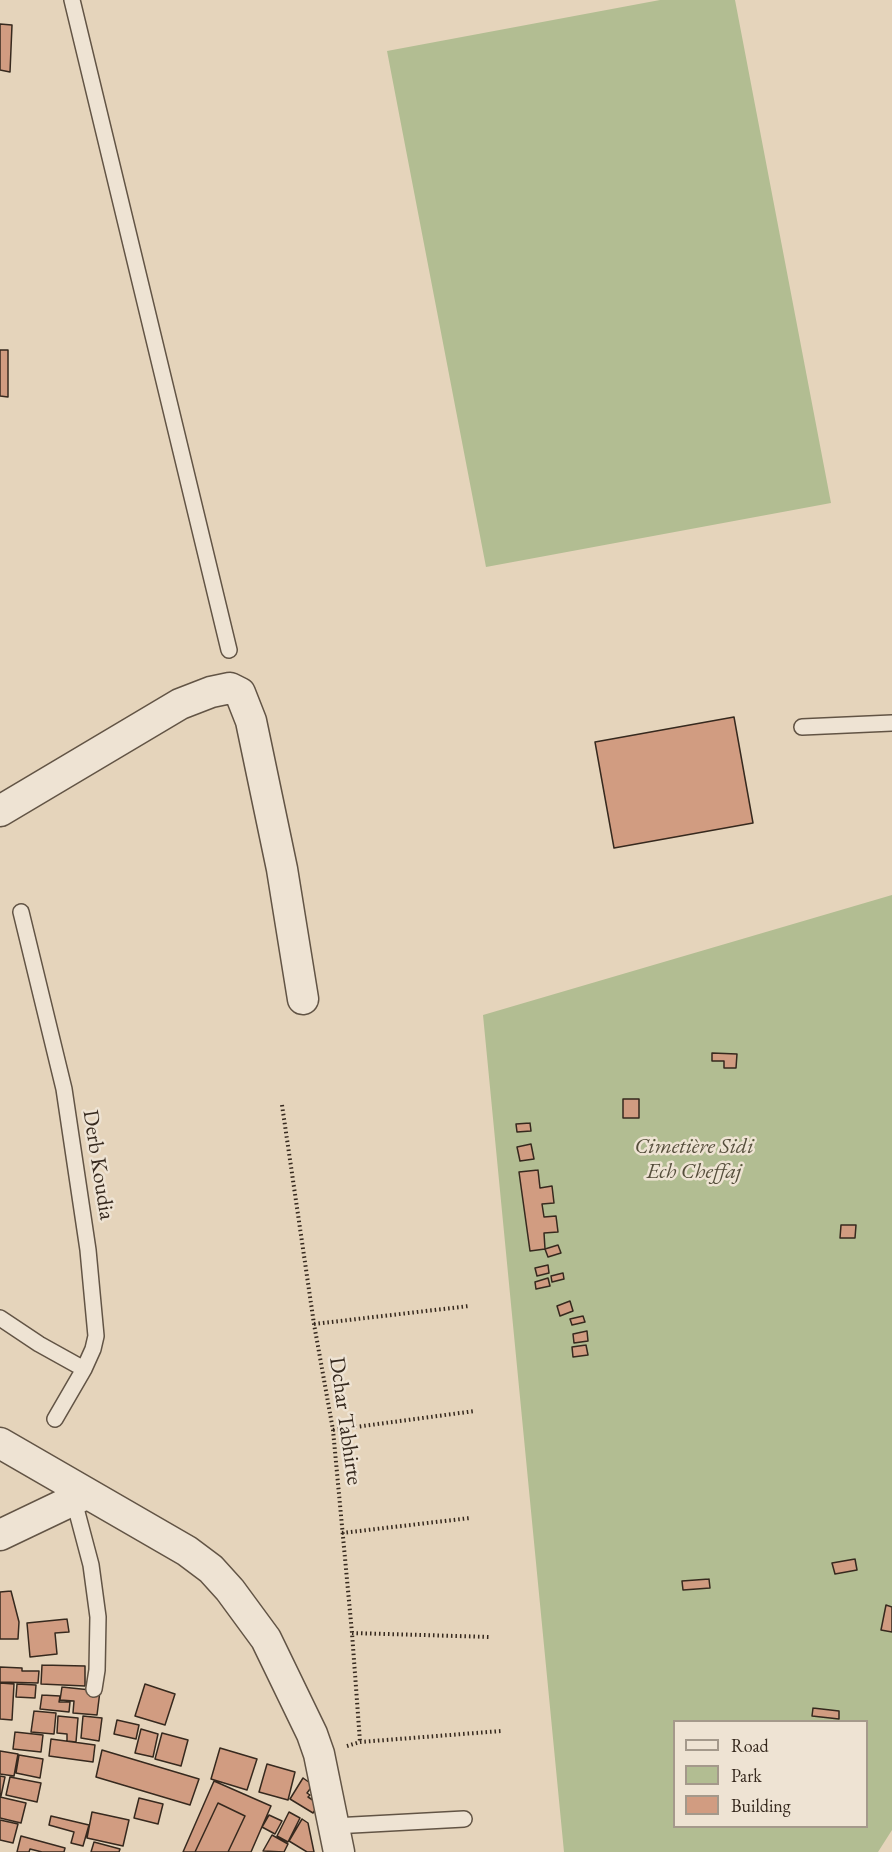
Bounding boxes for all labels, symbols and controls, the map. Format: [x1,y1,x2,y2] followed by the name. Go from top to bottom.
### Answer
[76,1108,120,1222] street label: Derb Koudia
[634,1134,754,1186] park label: Cimetière Sidi Ech Cheffaj
[323,1355,367,1487] street label: Dchar Tabhirte
[673,1720,868,1828] legend
[731,1734,769,1757] text: Road
[731,1764,762,1787] text: Park
[731,1794,791,1817] text: Building

